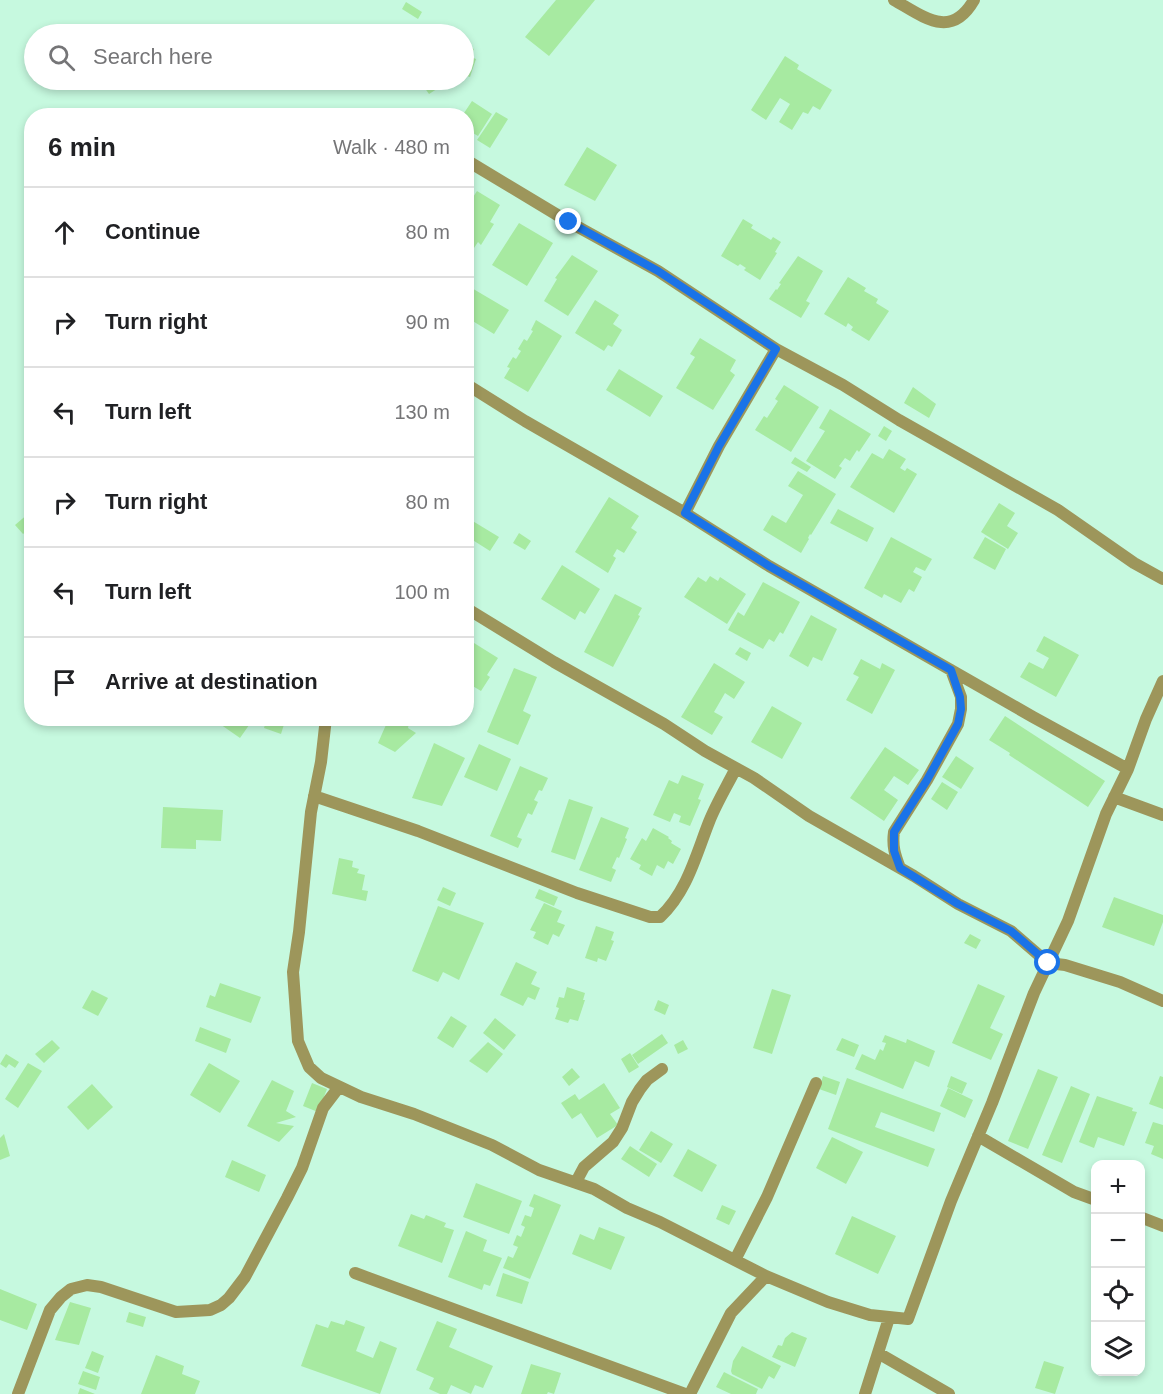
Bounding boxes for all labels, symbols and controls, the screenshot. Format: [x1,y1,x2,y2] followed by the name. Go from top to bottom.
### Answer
[24,24,474,90] search box
[45,41,78,74] icon: search
[93,44,213,69] text: Search here
[48,132,116,162] text: 6 min
[333,136,450,158] text: Walk · 480 m
[555,208,581,234] route end
[48,216,81,249] icon: ahead
[105,219,200,244] text: Continue
[406,221,450,243] text: 80 m
[48,306,81,339] icon: right
[105,309,207,334] text: Turn right
[406,311,450,333] text: 90 m
[48,396,81,429] icon: left
[105,399,191,424] text: Turn left
[394,401,450,423] text: 130 m
[48,486,81,519] icon: right
[105,489,207,514] text: Turn right
[406,491,450,513] text: 80 m
[48,576,81,609] icon: left
[105,579,191,604] text: Turn left
[394,581,450,603] text: 100 m
[48,666,81,699] icon: arrive
[105,669,318,694] text: Arrive at destination
[1034,949,1060,975] route start
[1091,1160,1145,1376] map controls
[1091,1160,1145,1214] button: +
[1091,1214,1145,1268] button: −
[1091,1268,1145,1322] button: locate
[1091,1322,1145,1376] button: layers

